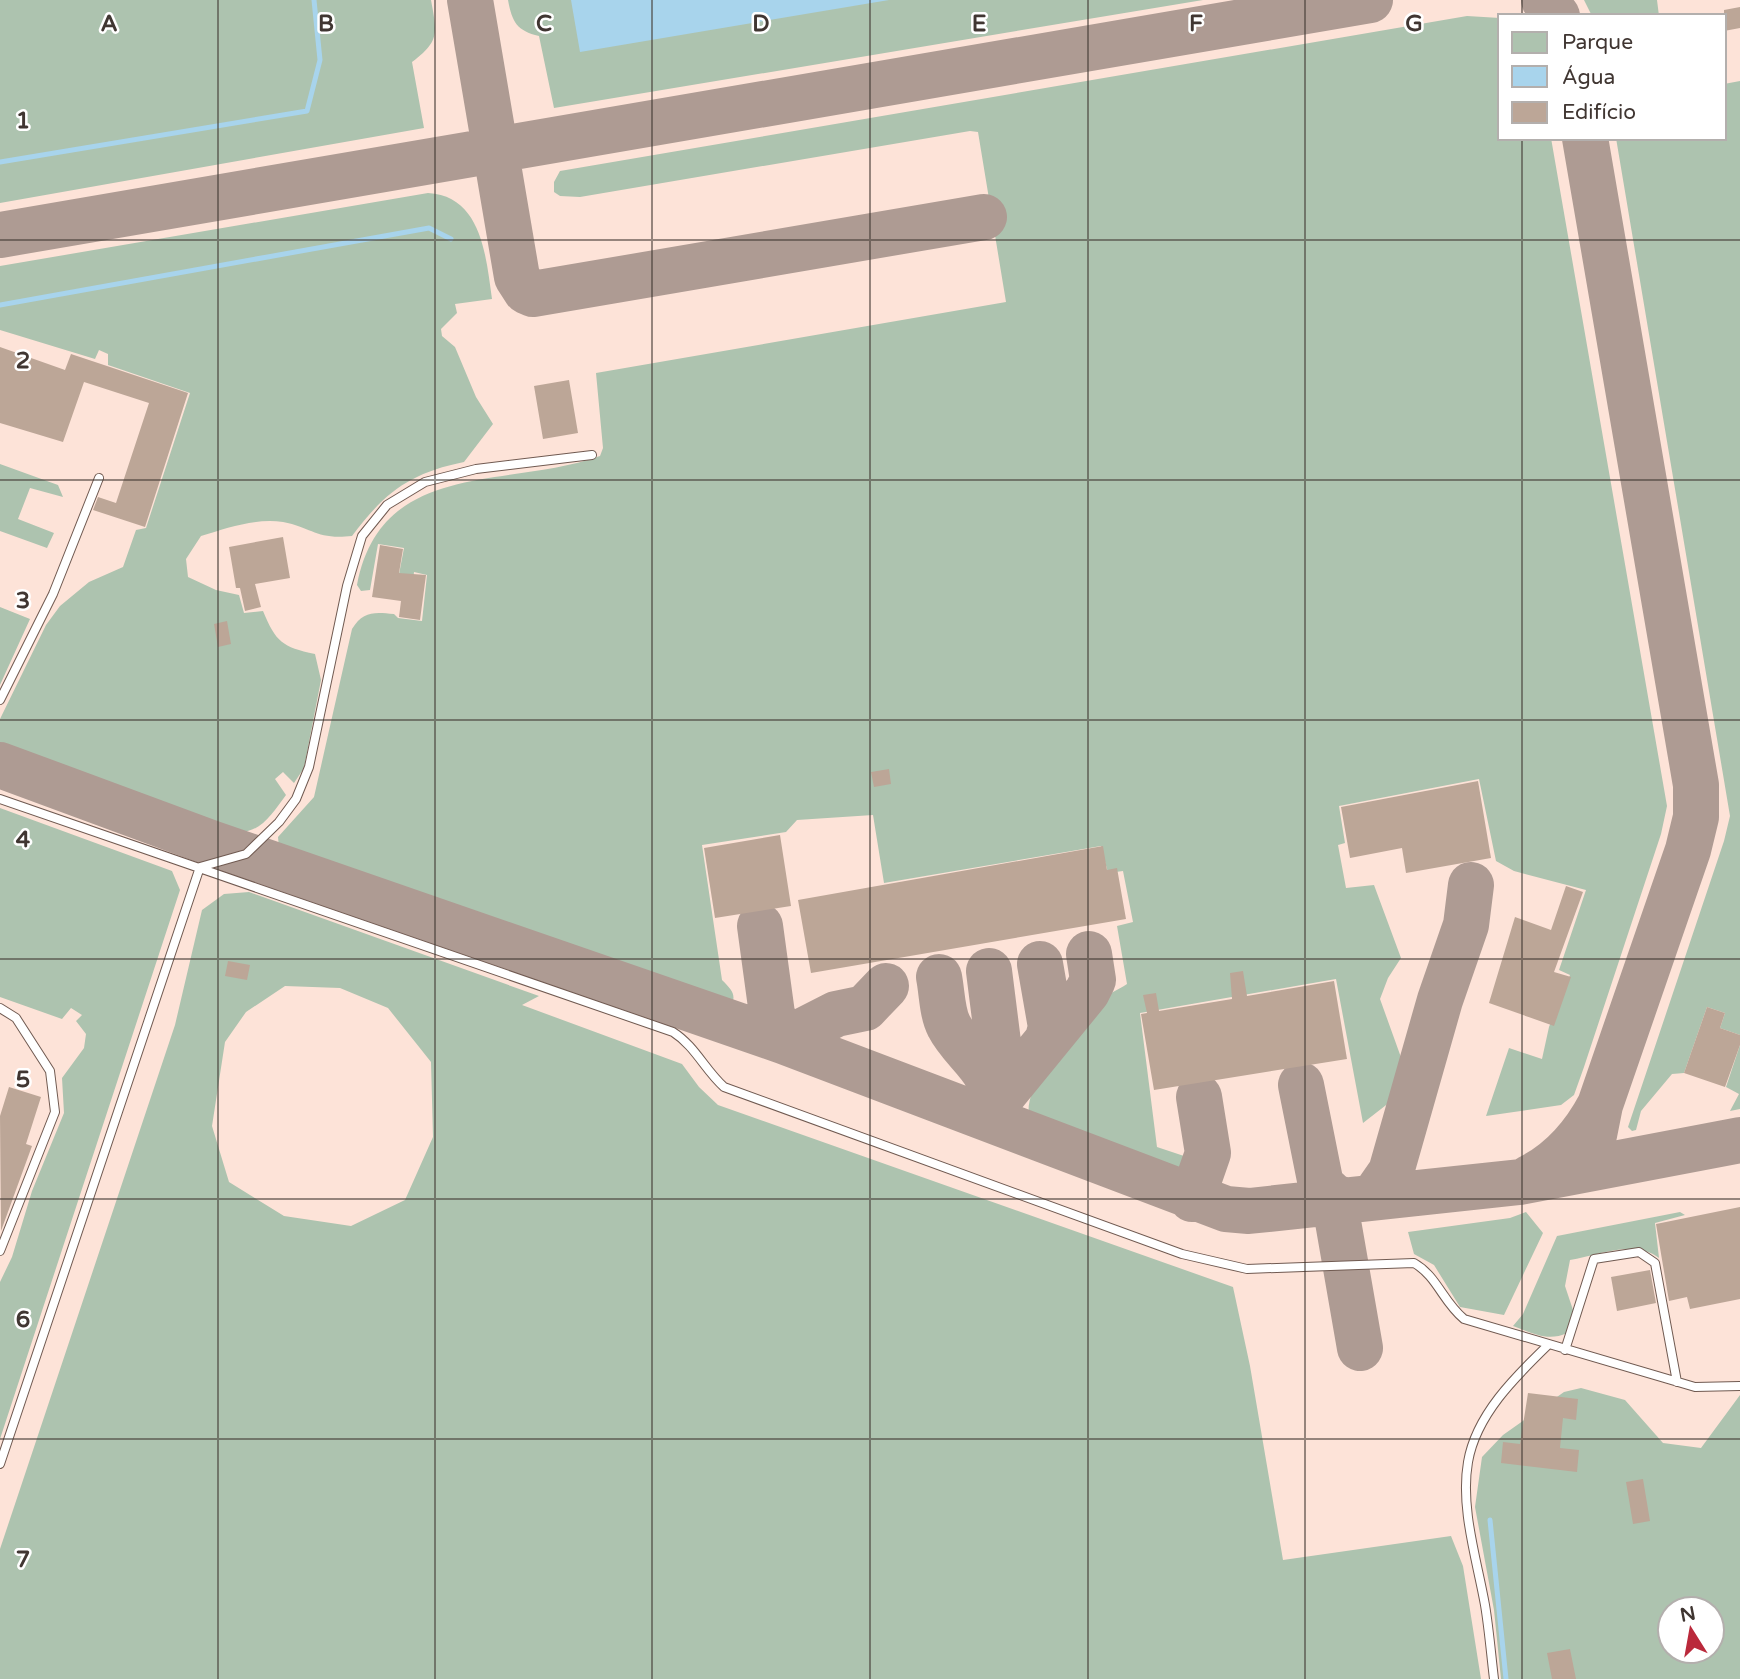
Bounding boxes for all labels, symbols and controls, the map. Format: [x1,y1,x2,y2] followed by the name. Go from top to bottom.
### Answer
[100,10,118,38] text: A
[318,10,334,38] text: B
[536,10,552,38] text: C
[752,10,770,38] text: D
[972,10,986,38] text: E
[1189,10,1203,38] text: F
[1405,10,1423,38] text: G
[1498,14,1726,140] legend
[1562,30,1633,55] text: Parque
[1562,65,1615,90] text: Água
[1562,100,1636,125] text: Edifício
[16,107,30,135] text: 1
[16,347,30,375] text: 2
[16,587,30,615] text: 3
[16,826,31,854] text: 4
[16,1066,30,1094] text: 5
[16,1306,30,1334] text: 6
[16,1546,30,1574] text: 7
[1656,1595,1726,1665] north arrow
[1678,1602,1698,1627] text: N

